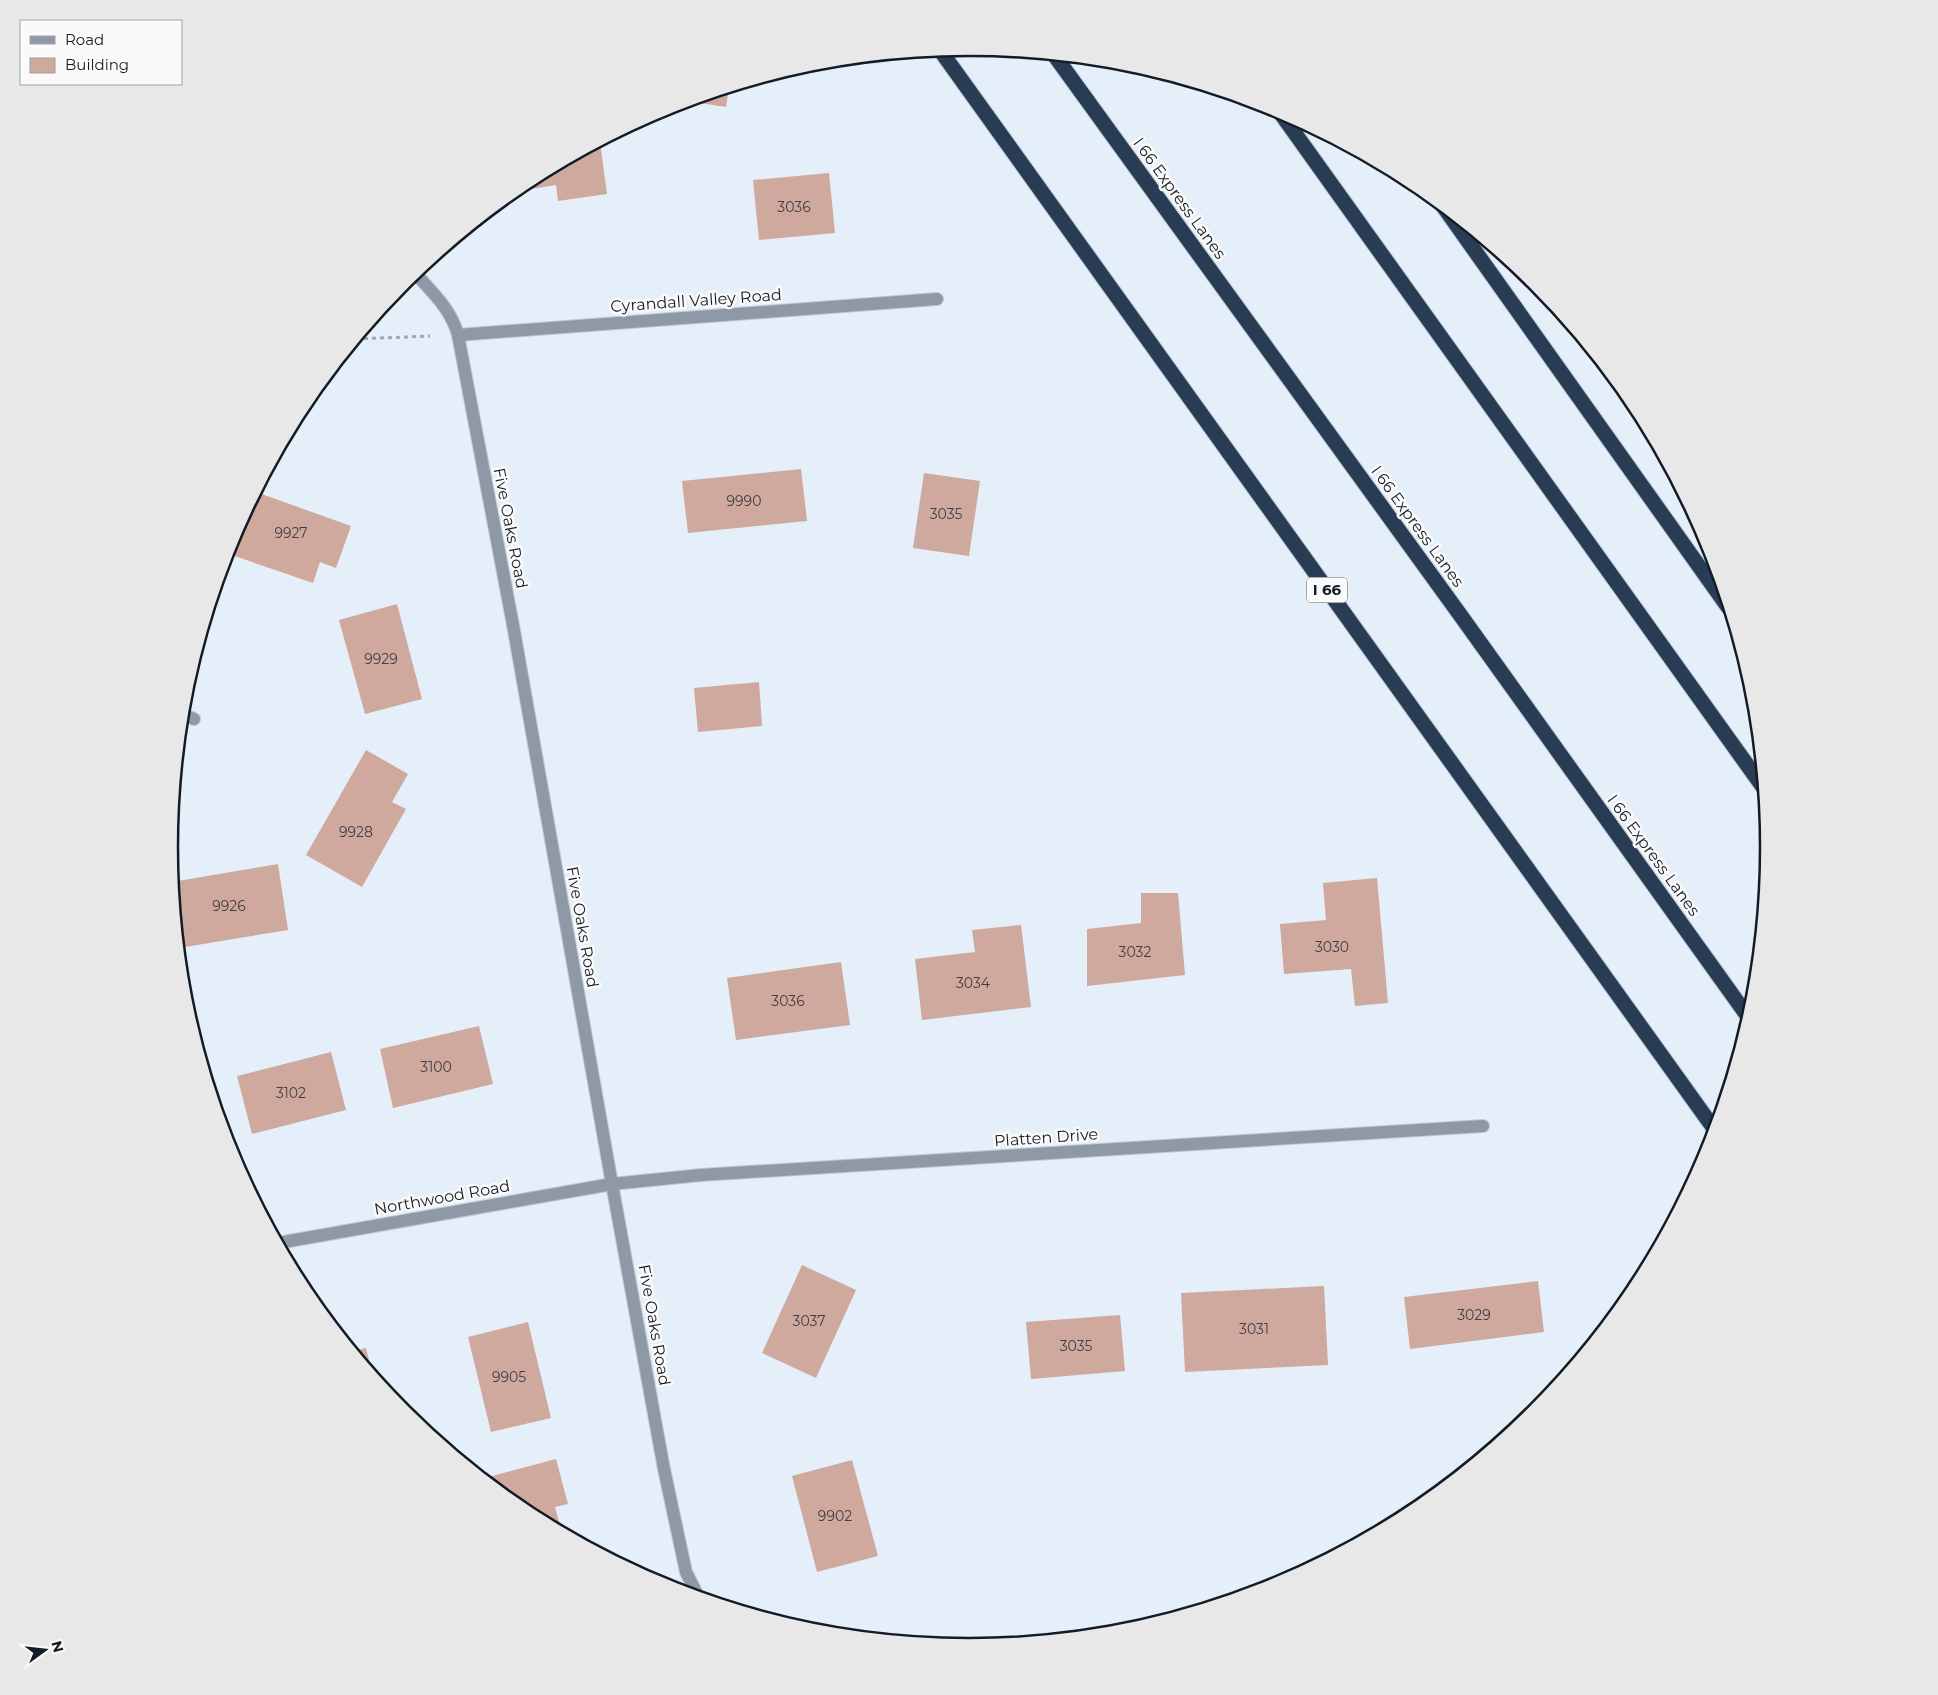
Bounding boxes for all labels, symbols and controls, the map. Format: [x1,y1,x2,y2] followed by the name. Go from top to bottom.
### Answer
[20,20,182,85] legend
[65,30,104,49] text: Road
[65,55,129,74] text: Building
[1129,134,1230,263] street label: I 66 Express Lanes
[777,198,811,216] house number: 3036
[610,285,782,316] street label: Cyrandall Valley Road
[1367,462,1468,591] street label: I 66 Express Lanes
[489,466,532,590] street label: Five Oaks Road
[727,492,761,510] house number: 9990
[930,505,962,523] house number: 3035
[274,524,308,542] house number: 9927
[1307,578,1347,602] road number: I 66
[364,650,398,668] house number: 9929
[1603,791,1704,920] street label: I 66 Express Lanes
[339,823,373,841] house number: 9928
[562,865,603,989] street label: Five Oaks Road
[212,897,246,915] house number: 9926
[1315,938,1349,956] house number: 3030
[1119,943,1151,961] house number: 3032
[956,974,991,992] house number: 3034
[771,992,805,1010] house number: 3036
[420,1058,452,1076] house number: 3100
[276,1084,306,1102] house number: 3102
[993,1124,1099,1151] street label: Platten Drive
[373,1176,512,1219] street label: Northwood Road
[634,1263,675,1387] street label: Five Oaks Road
[1457,1306,1491,1324] house number: 3029
[793,1312,826,1330] house number: 3037
[1239,1320,1269,1338] house number: 3031
[1060,1337,1092,1355] house number: 3035
[492,1368,526,1386] house number: 9905
[818,1507,852,1525] house number: 9902
[20,1625,70,1675] north arrow
[47,1639,68,1654] text: N

